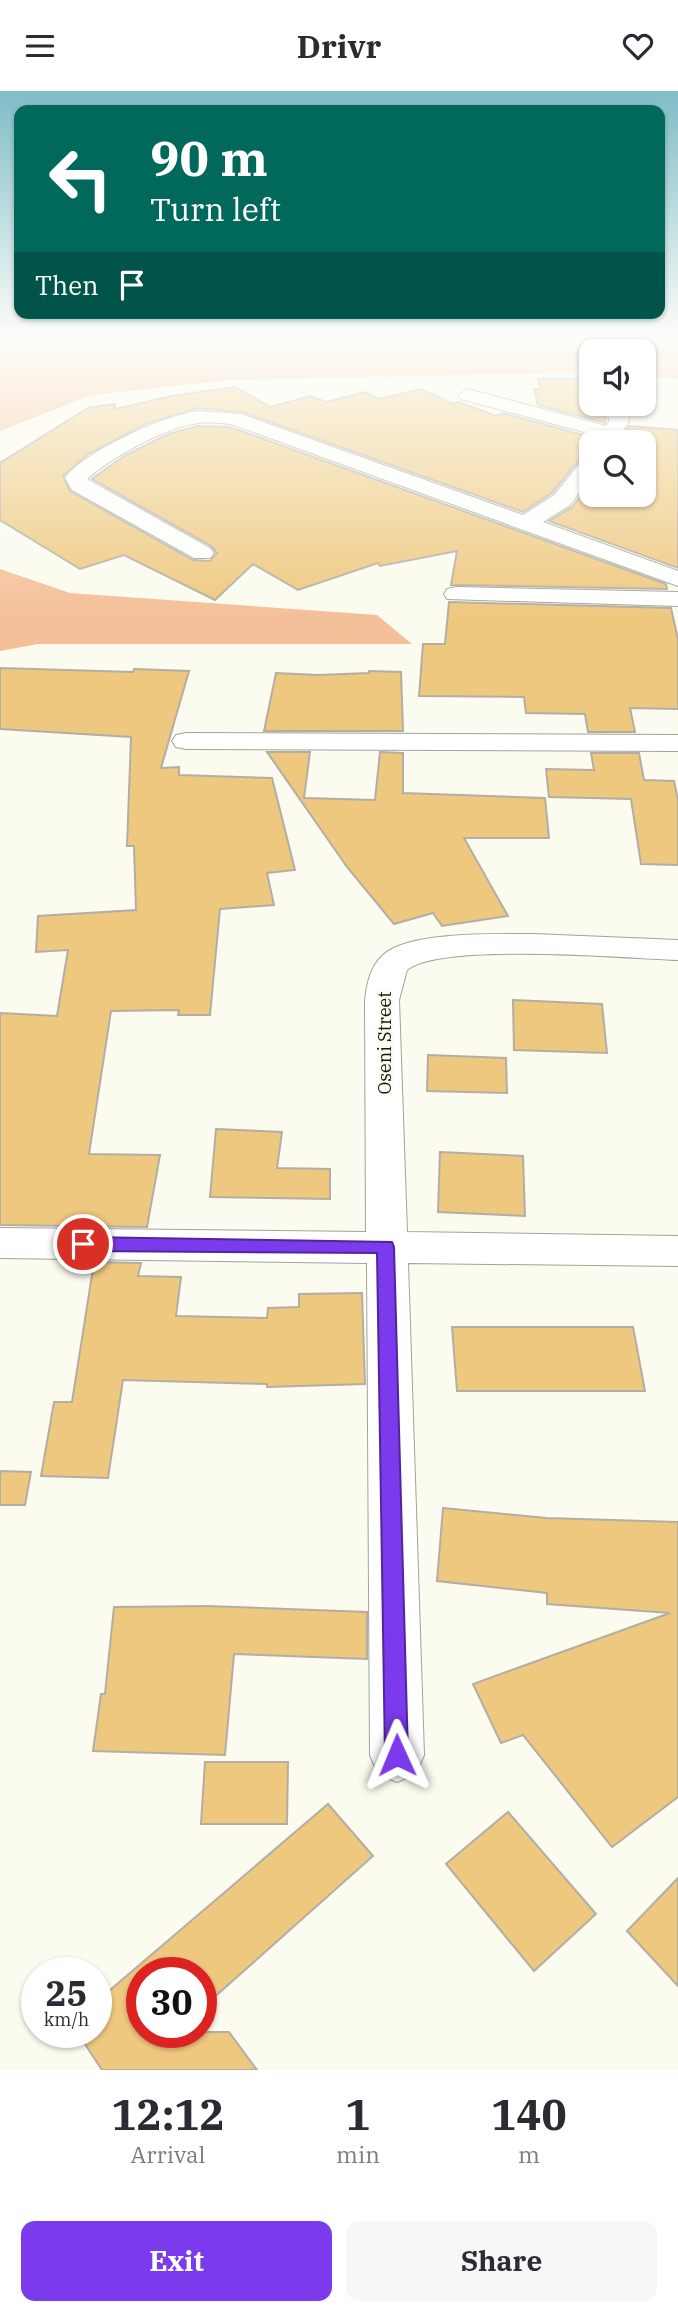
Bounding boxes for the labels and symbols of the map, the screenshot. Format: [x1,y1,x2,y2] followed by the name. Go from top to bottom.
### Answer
[373,991,396,1095] street label: Oseni Street
[53,1214,113,1274] pin
[360,1718,434,1792] position arrow
[126,1957,217,2048] speed limit sign: 30

